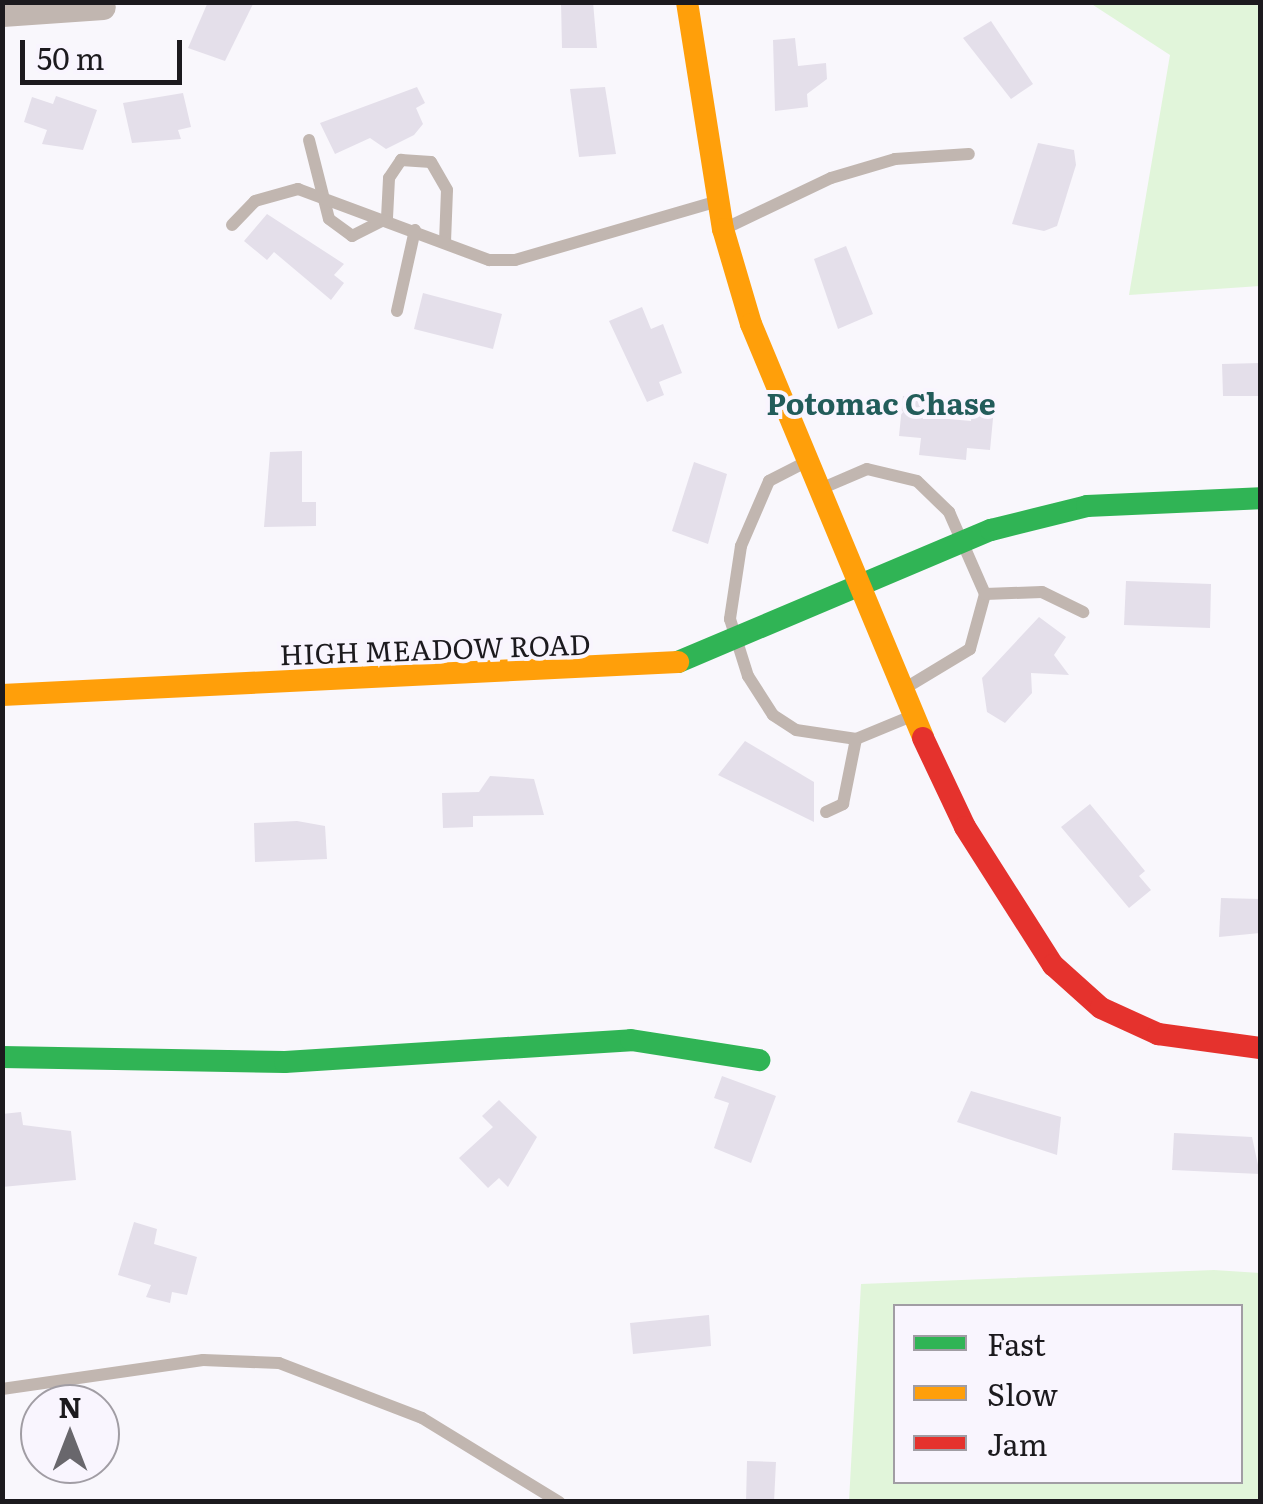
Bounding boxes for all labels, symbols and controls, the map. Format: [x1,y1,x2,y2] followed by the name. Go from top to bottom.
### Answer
[25,20,188,82] scale bar
[37,35,105,79] text: 50 m
[766,384,996,420] district label: Potomac Chase
[279,626,591,670] street label: HIGH MEADOW ROAD
[893,1304,1243,1484] legend
[987,1321,1046,1365] text: Fast
[987,1371,1058,1415] text: Slow
[20,1384,120,1484] north arrow
[58,1385,82,1427] text: N
[987,1421,1047,1465] text: Jam

